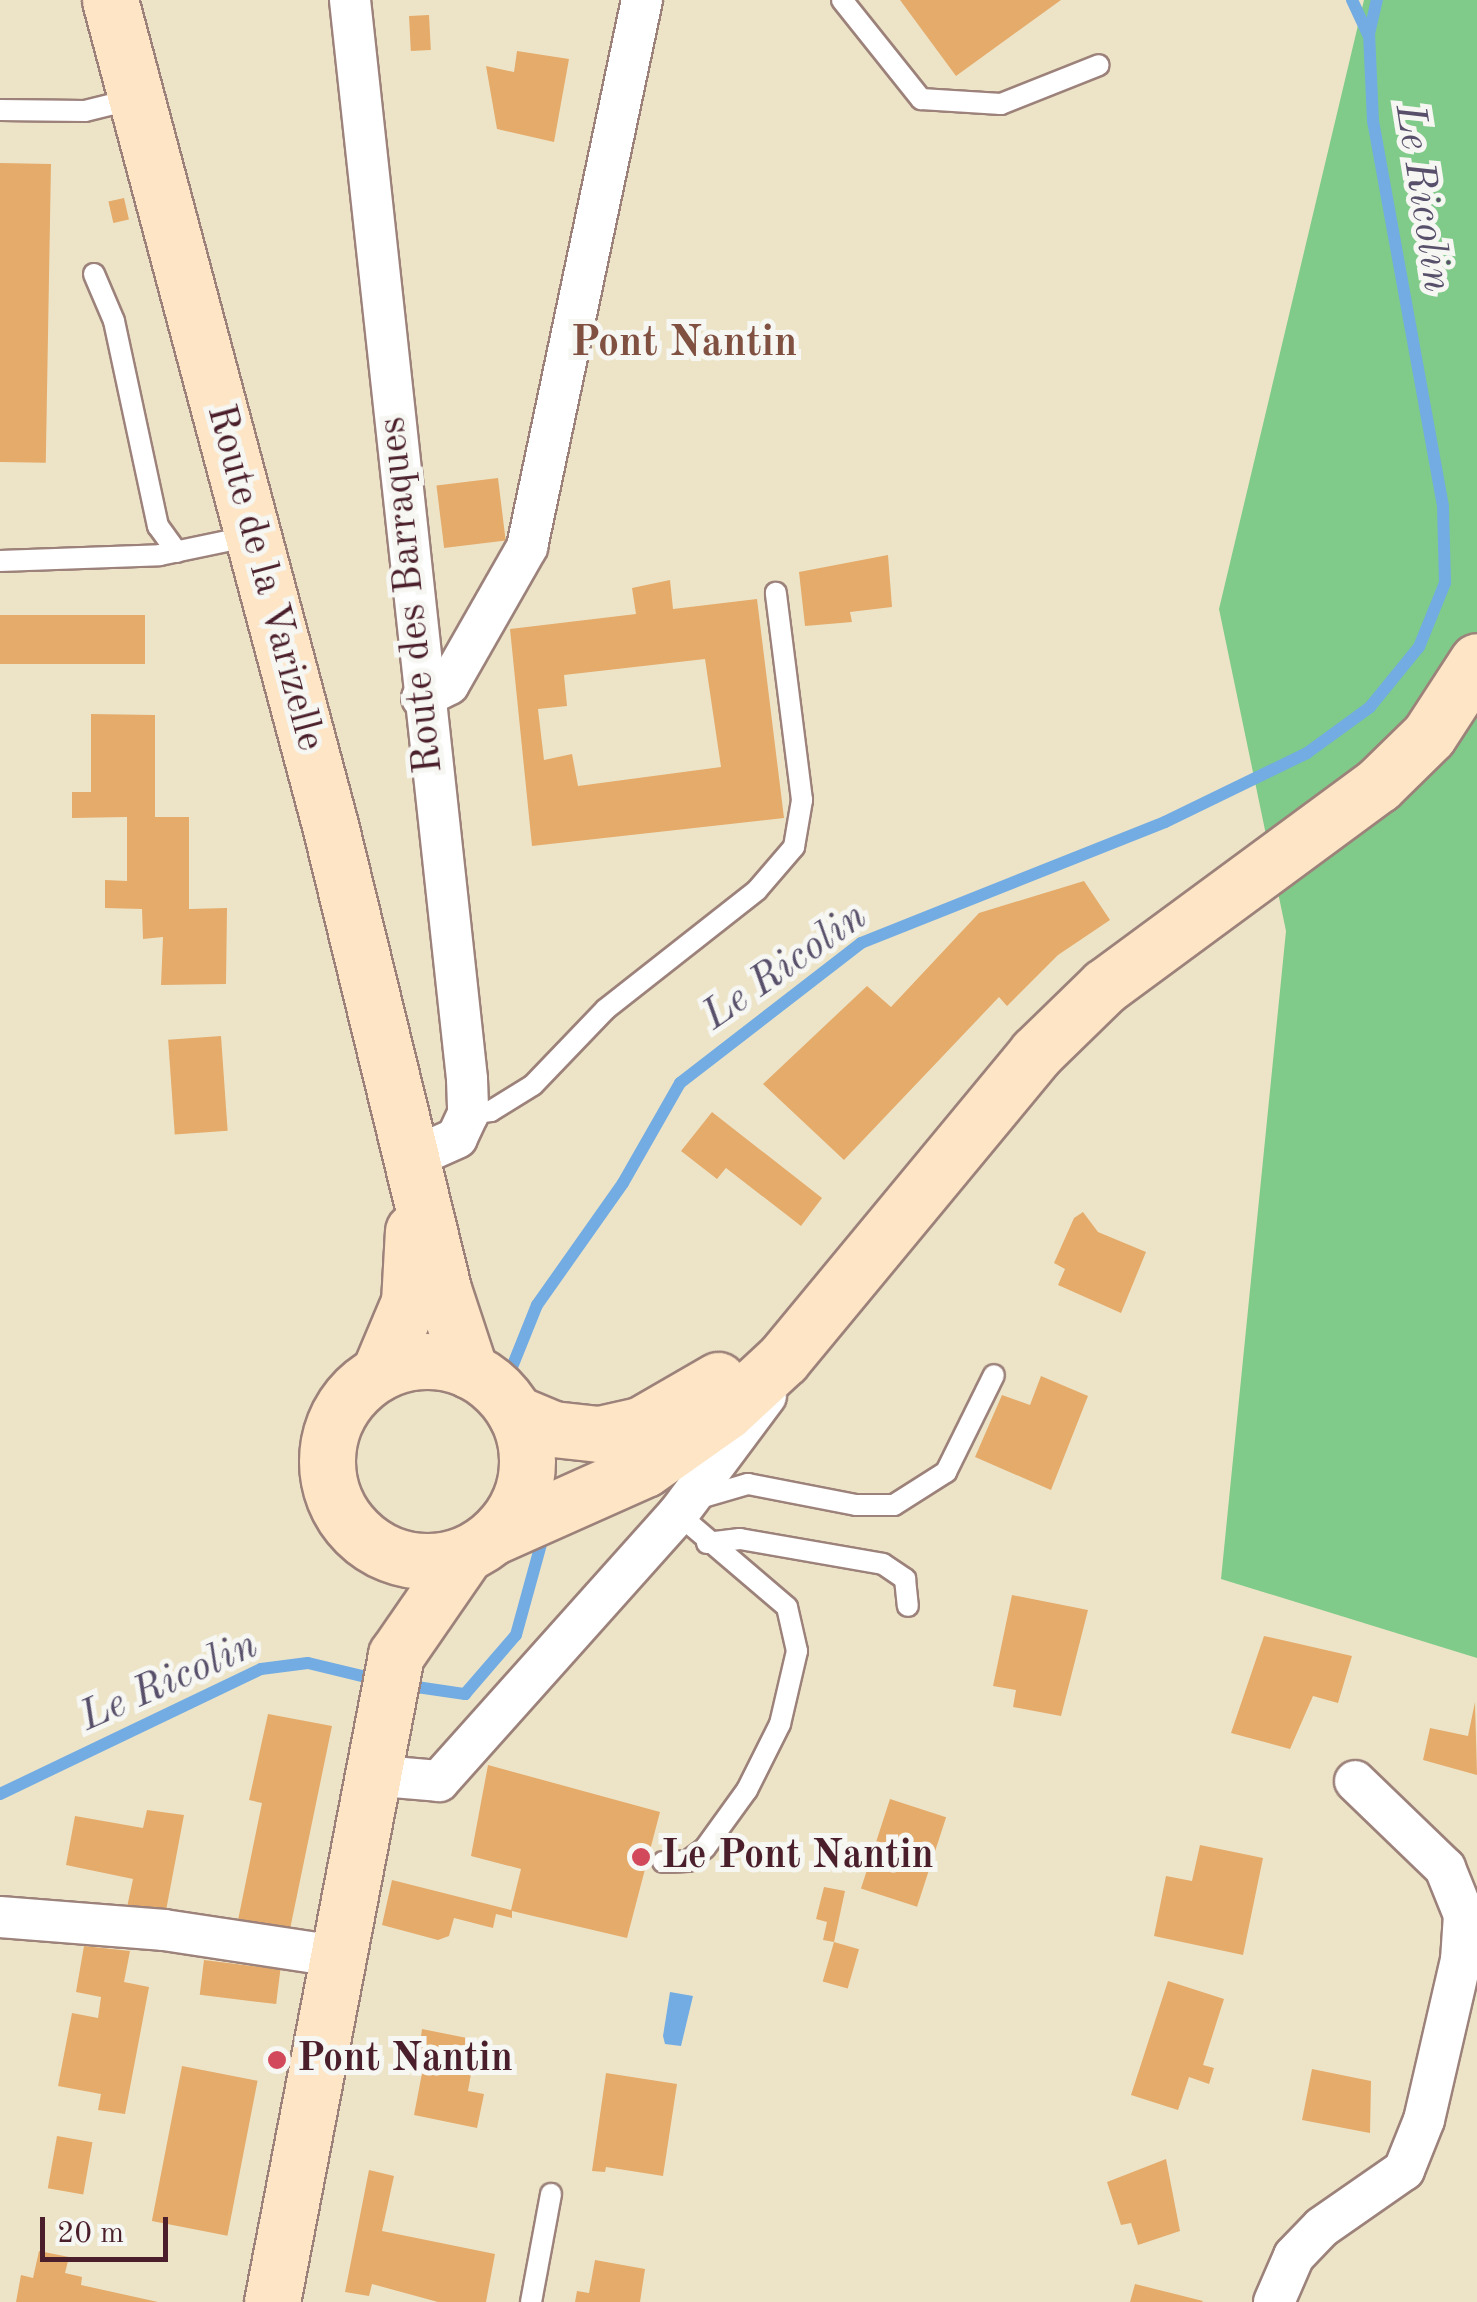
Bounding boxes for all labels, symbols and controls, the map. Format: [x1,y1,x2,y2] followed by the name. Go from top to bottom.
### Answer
[1382,101,1462,295] water label: Le Ricolin
[571,319,797,369] district label: Pont Nantin
[195,400,333,756] street label: Route de la Varizelle
[369,414,455,776] street label: Route des Barraques
[693,892,877,1042] water label: Le Ricolin
[72,1620,266,1744] water label: Le Ricolin
[661,1833,934,1881] place label: Le Pont Nantin
[630,1846,652,1868] marker: Le Pont Nantin
[297,2036,513,2084] place label: Pont Nantin
[266,2049,288,2071] marker: Pont Nantin
[45,2197,172,2259] scale bar
[57,2219,124,2249] text: 20 m

